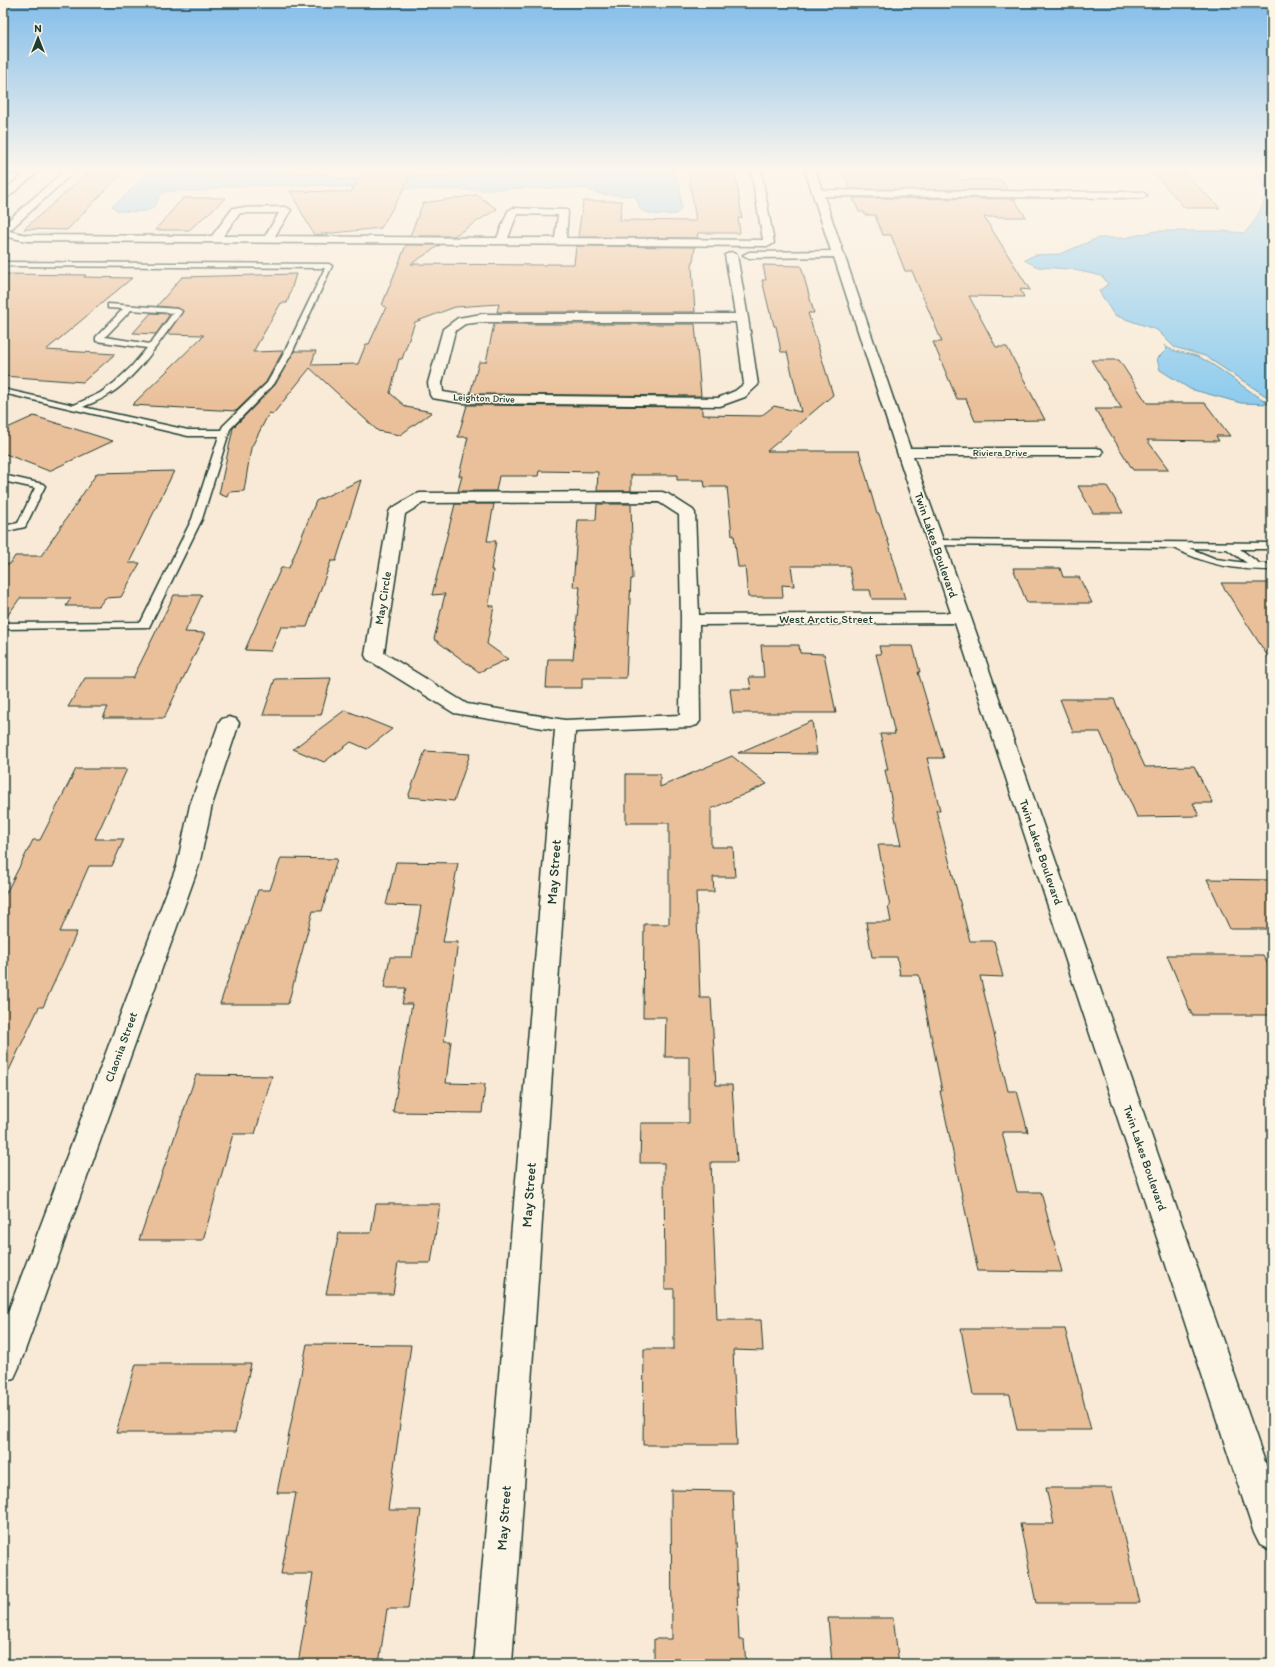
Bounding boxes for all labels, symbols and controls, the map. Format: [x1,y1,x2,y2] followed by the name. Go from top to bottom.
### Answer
[18,18,58,58] north arrow
[34,22,42,35] text: N
[453,390,515,406] street label: Leighton Drive
[973,446,1027,459] street label: Riviera Drive
[911,490,961,600] street label: Twin Lakes Boulevard
[372,570,394,626] street label: May Circle
[779,612,873,626] street label: West Arctic Street
[1016,797,1066,907] street label: Twin Lakes Boulevard
[543,839,565,905] street label: May Street
[102,1009,140,1084] street label: Claonia Street
[1120,1103,1170,1213] street label: Twin Lakes Boulevard
[518,1162,540,1228] street label: May Street
[493,1485,515,1551] street label: May Street

